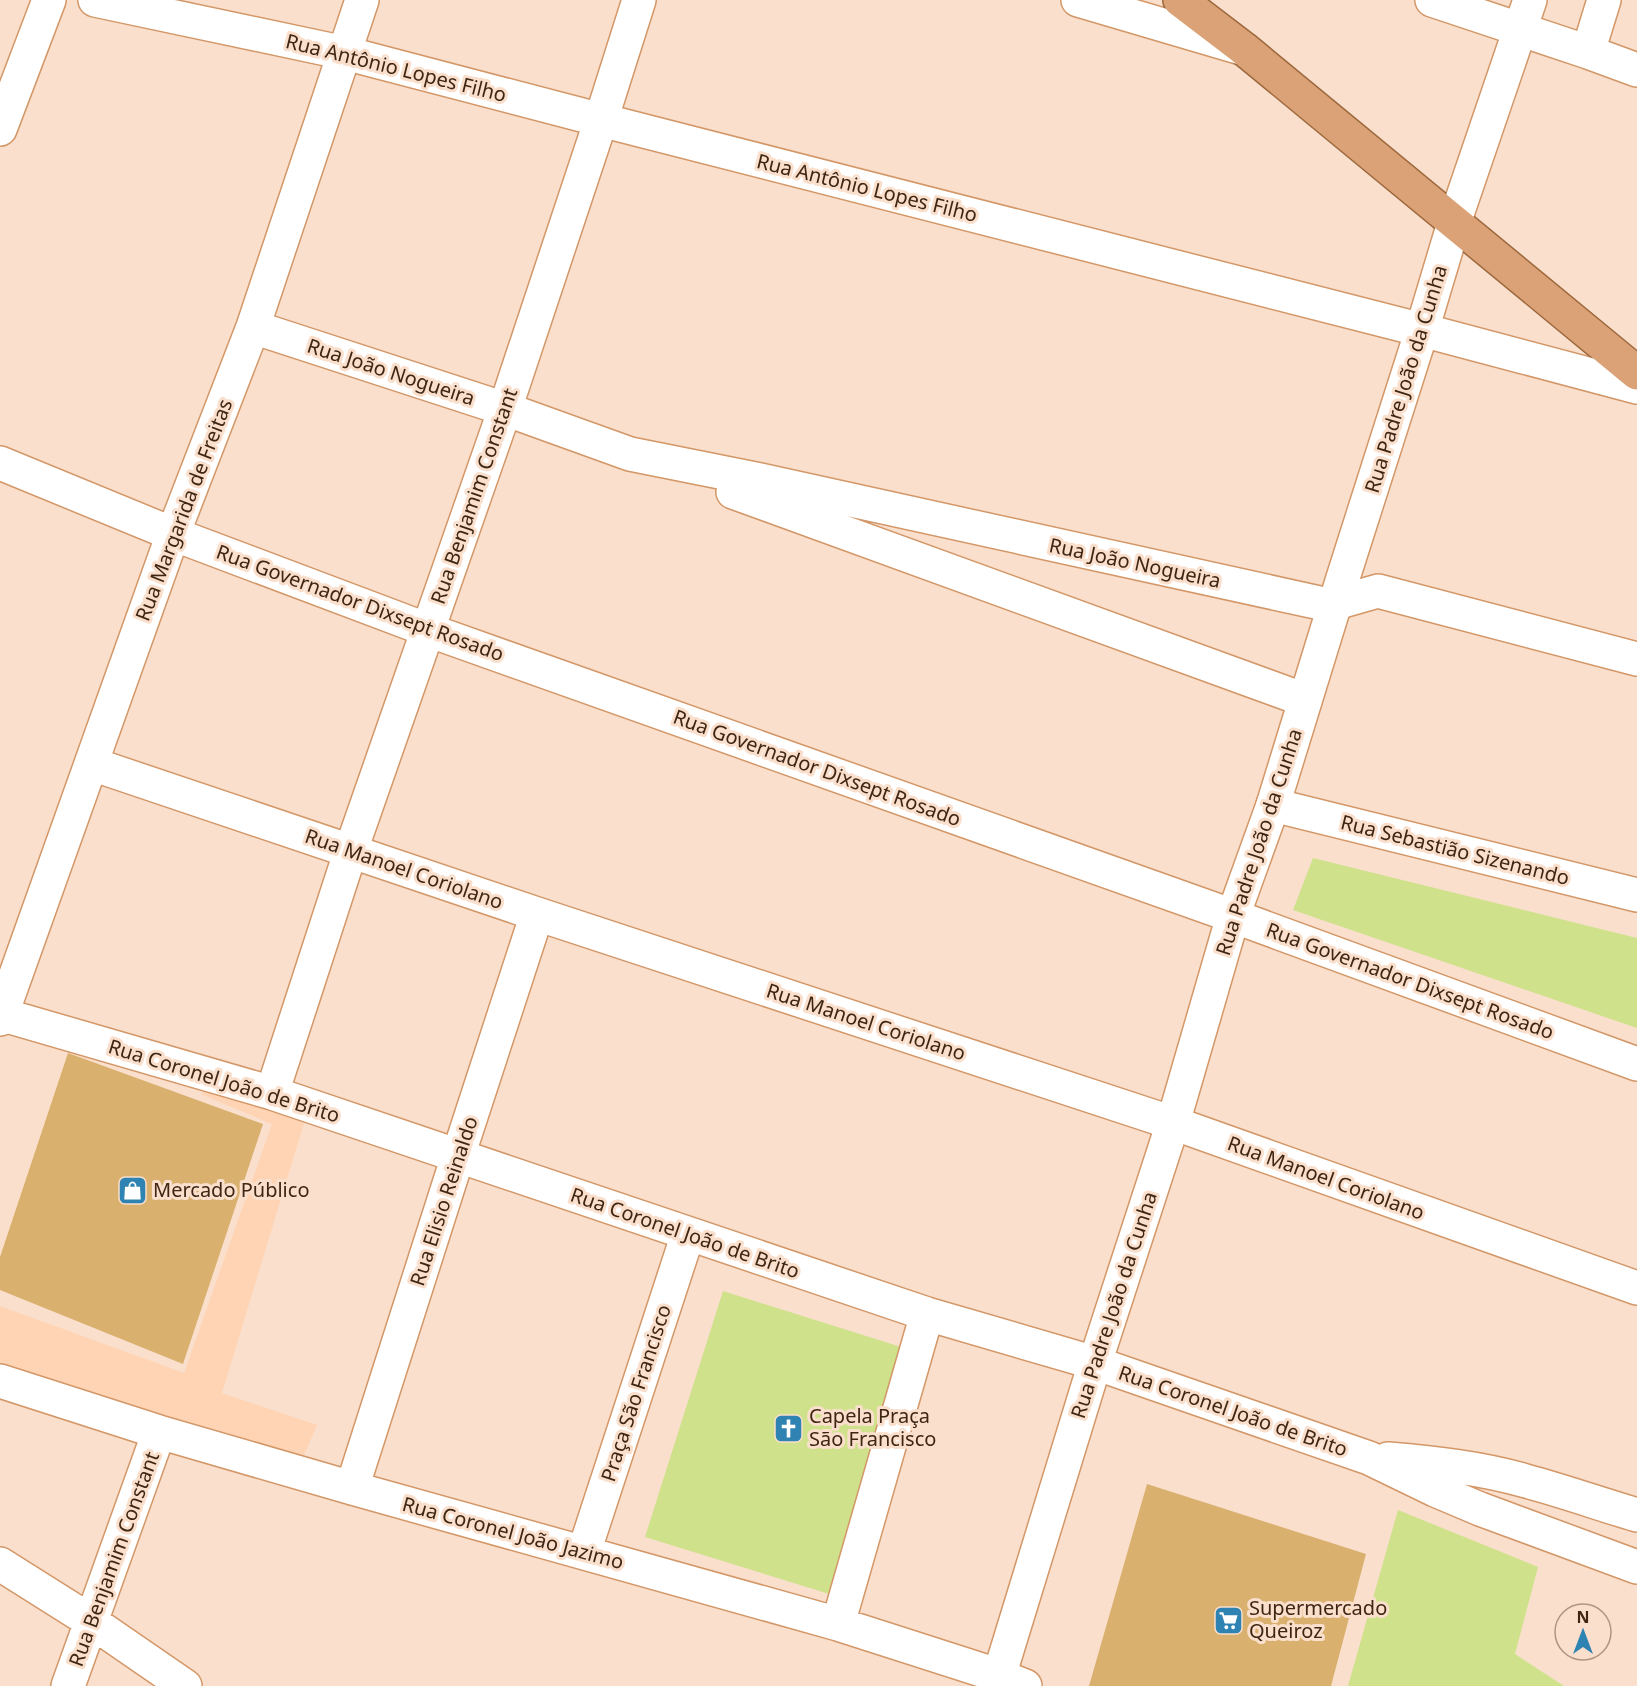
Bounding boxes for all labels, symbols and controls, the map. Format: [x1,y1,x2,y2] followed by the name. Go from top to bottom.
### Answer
[283,27,509,108] street label: Rua Antônio Lopes Filho
[754,147,980,228] street label: Rua Antônio Lopes Filho
[1358,262,1453,496] street label: Rua Padre João da Cunha
[304,332,478,411] street label: Rua João Nogueira
[424,384,523,607] street label: Rua Benjamim Constant
[129,395,238,625] street label: Rua Margarida de Freitas
[1047,531,1223,594] street label: Rua João Nogueira
[213,538,508,667] street label: Rua Governador Dixsept Rosado
[670,703,965,832] street label: Rua Governador Dixsept Rosado
[1209,725,1308,959] street label: Rua Padre João da Cunha
[1338,808,1572,891] street label: Rua Sebastião Sizenando
[302,822,507,915] street label: Rua Manoel Coriolano
[1263,916,1558,1045] street label: Rua Governador Dixsept Rosado
[763,977,969,1066] street label: Rua Manoel Coriolano
[105,1032,343,1129] street label: Rua Coronel João de Brito
[403,1113,484,1289] street label: Rua Elisio Reinaldo
[1224,1129,1428,1226] street label: Rua Manoel Coriolano
[116,1174,148,1206] shop icon: Mercado Público
[153,1176,309,1203] place label: Mercado Público
[567,1181,803,1284] street label: Rua Coronel João de Brito
[1064,1188,1163,1422] street label: Rua Padre João da Cunha
[594,1301,677,1485] street label: Praça São Francisco
[1115,1359,1351,1462] street label: Rua Coronel João de Brito
[809,1402,936,1452] place label: Capela Praça São Francisco
[772,1412,804,1444] church icon: Capela Praça São Francisco
[62,1448,165,1670] street label: Rua Benjamim Constant
[399,1490,627,1575] street label: Rua Coronel João Jazimo
[1249,1594,1387,1644] place label: Supermercado Queiroz
[1553,1602,1613,1662] north arrow
[1212,1604,1244,1636] supermarket icon: Supermercado Queiroz
[1576,1606,1590,1628] text: N

